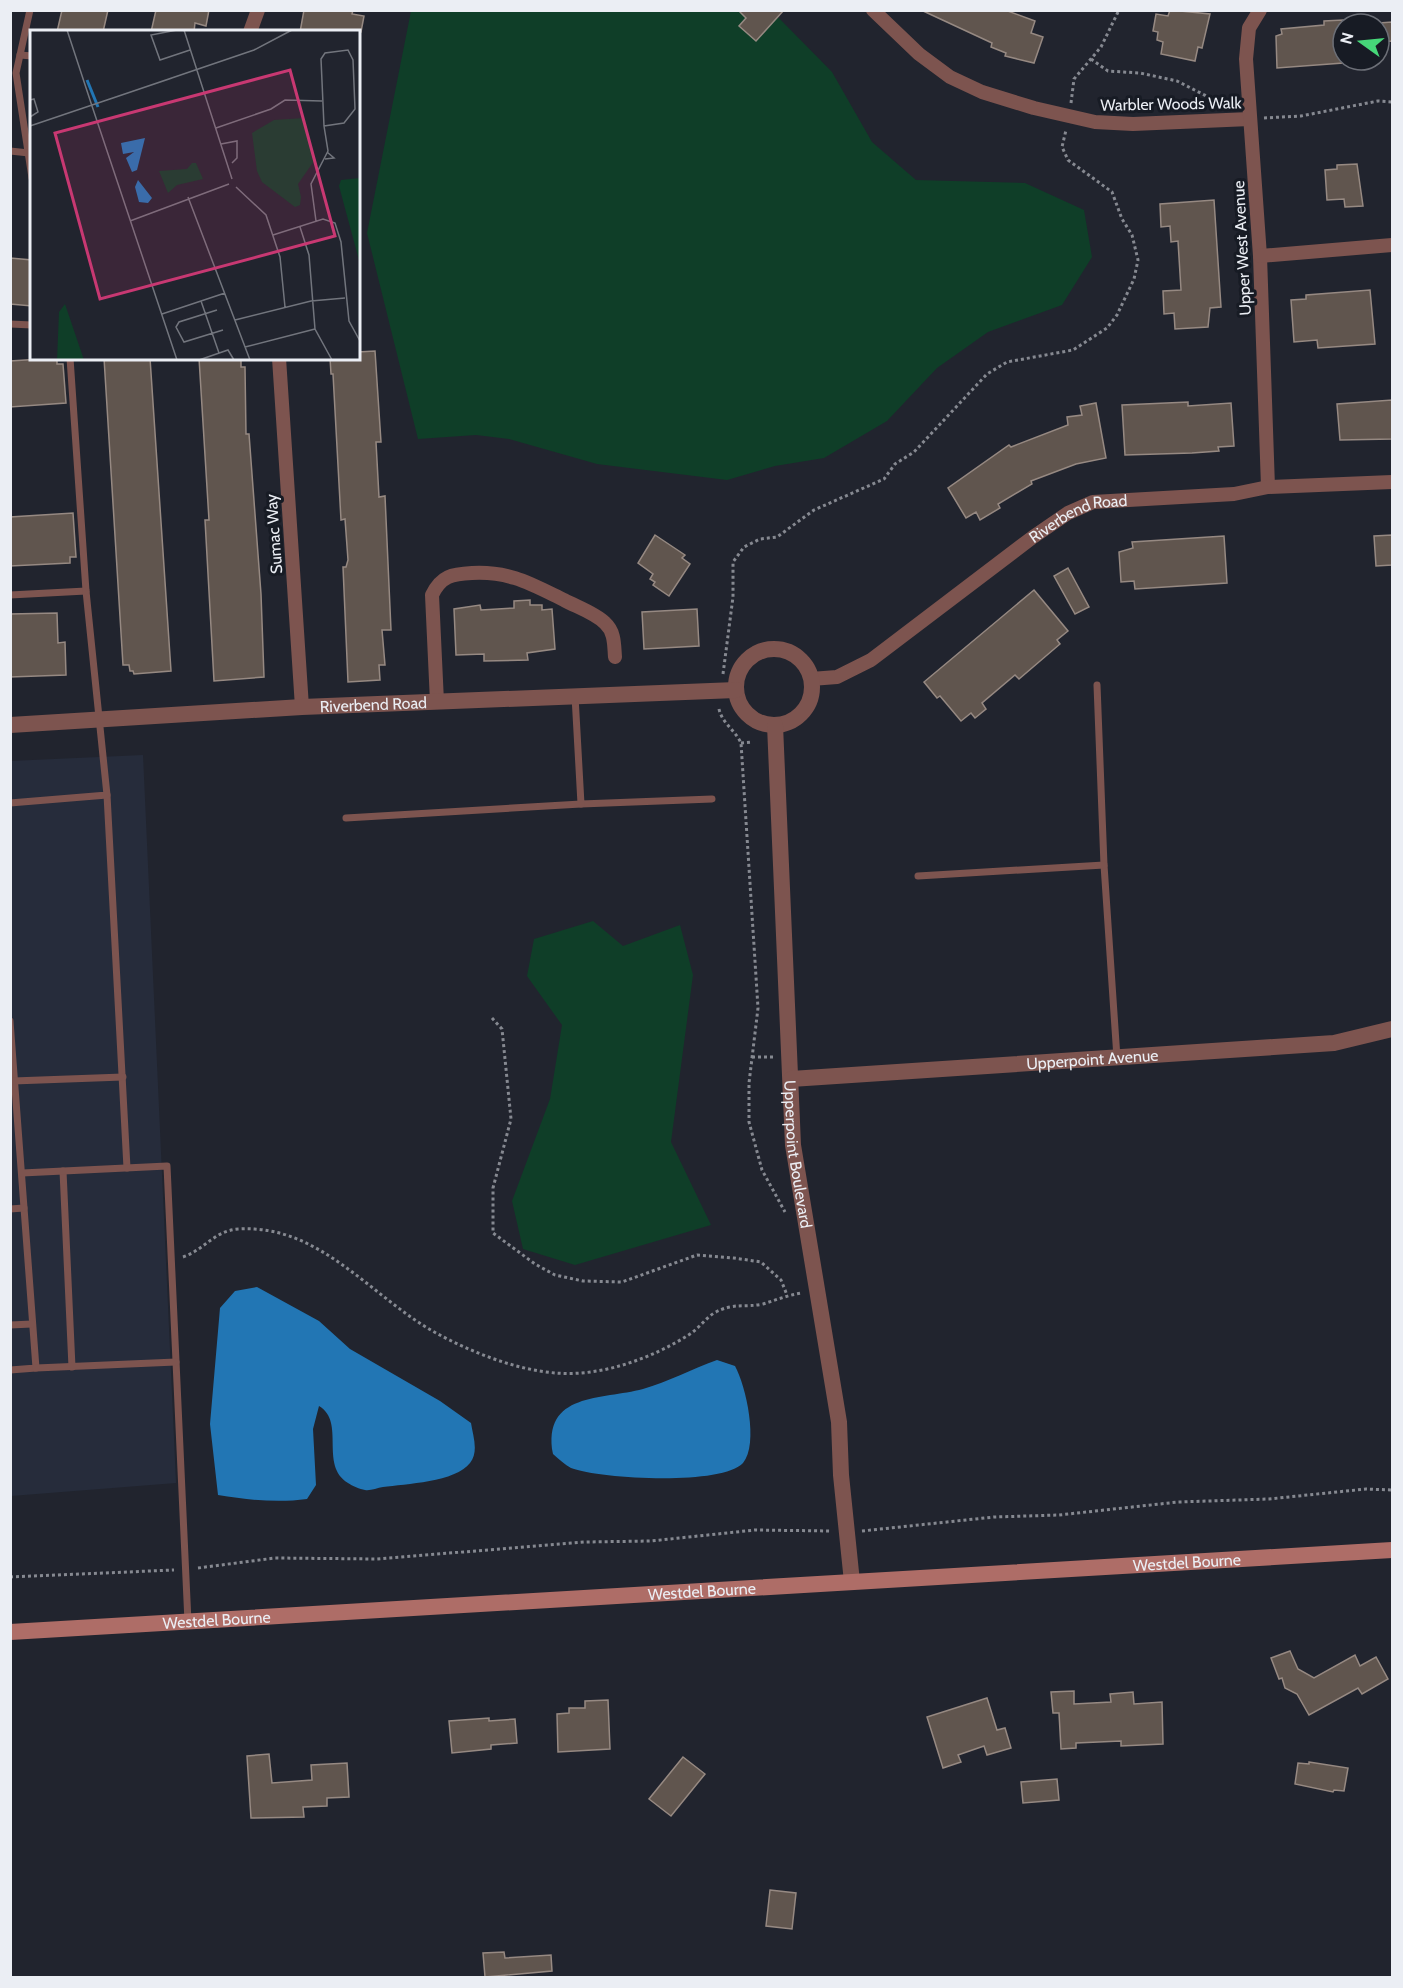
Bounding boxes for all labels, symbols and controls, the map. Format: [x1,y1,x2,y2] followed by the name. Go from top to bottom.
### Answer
[1331,12,1391,72] north arrow
[30,30,360,360] inset map
[1336,30,1358,46] text: N
[1100,93,1242,115] street label: Warbler Woods Walk
[1229,180,1255,316] street label: Upper West Avenue
[1025,491,1128,547] street label: Riverbend Road
[262,493,286,575] street label: Sumac Way
[319,693,427,716] street label: Riverbend Road
[1026,1045,1159,1073] street label: Upperpoint Avenue
[781,1080,816,1230] street label: Upperpoint Boulevard
[1132,1549,1241,1575] street label: Westdel Bourne
[647,1578,756,1604] street label: Westdel Bourne
[162,1607,271,1632] street label: Westdel Bourne

